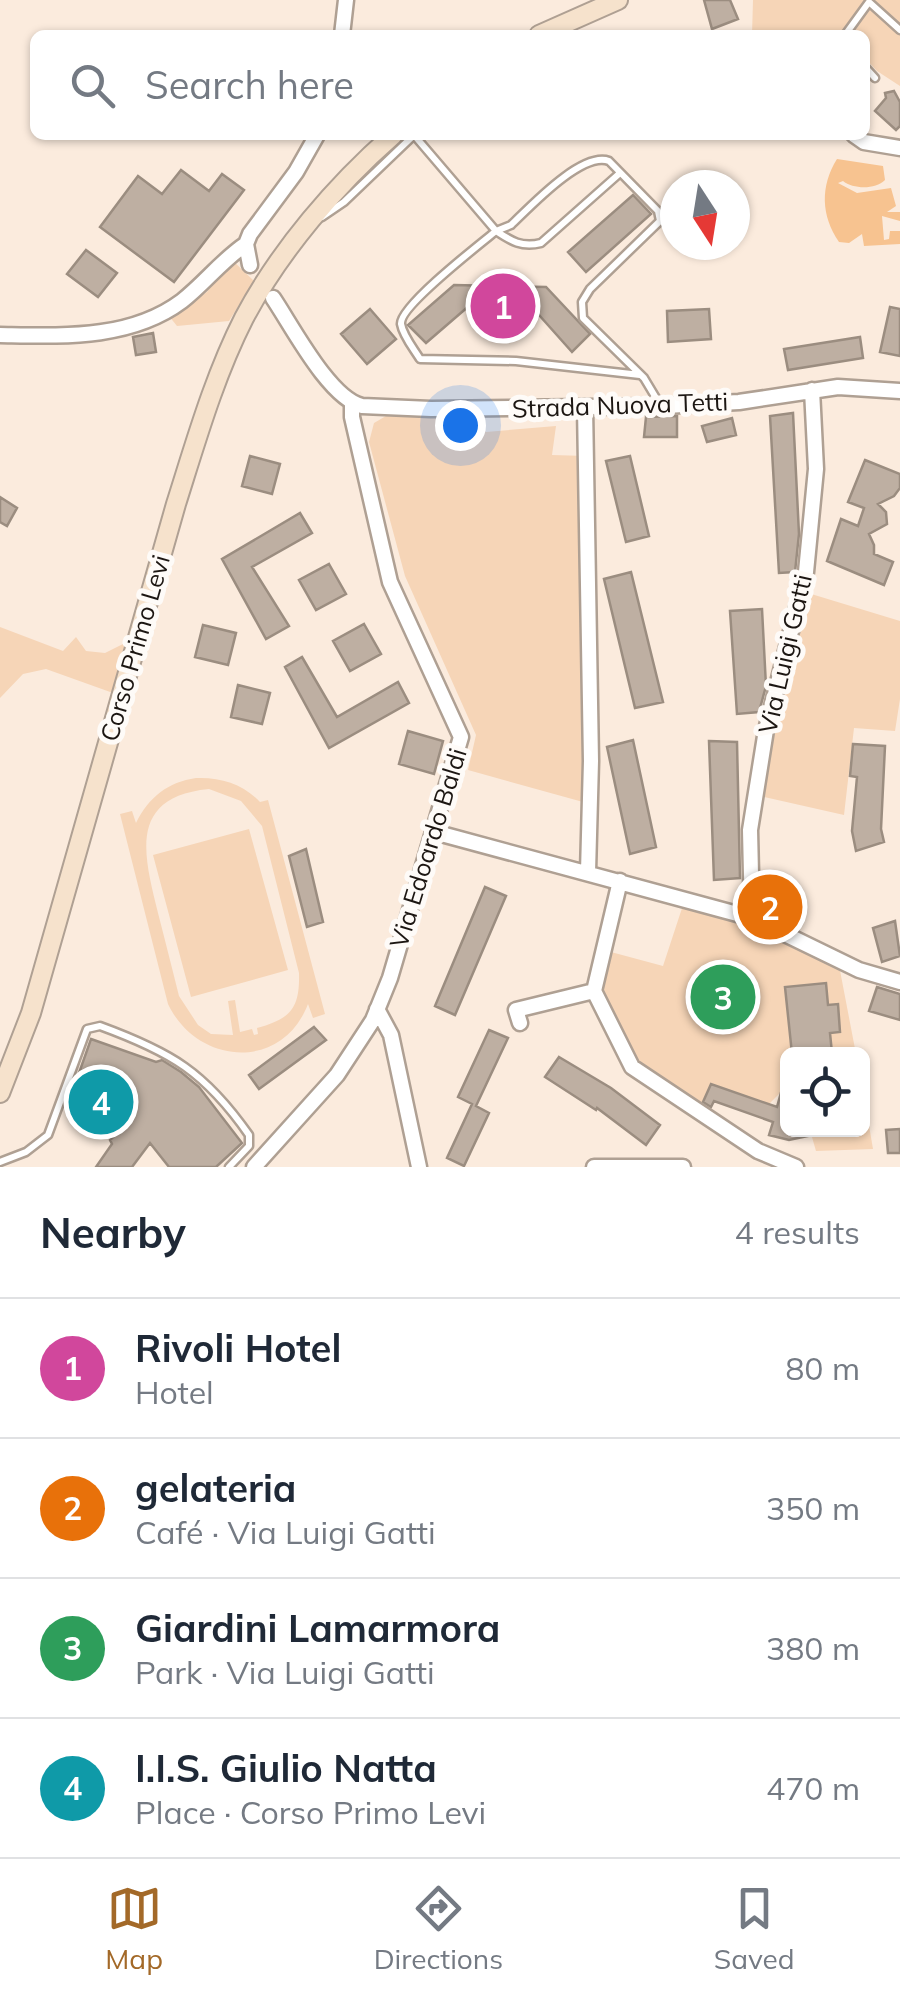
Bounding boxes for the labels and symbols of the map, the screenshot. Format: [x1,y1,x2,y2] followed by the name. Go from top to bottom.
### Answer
[660,170,750,260] north arrow
[470,268,536,344] pin: 1
[511,385,729,424] street label: Strada Nuova Tetti
[435,400,486,451] your location
[93,551,176,745] street label: Corso Primo Levi
[751,571,818,737] street label: Via Luigi Gatti
[382,744,473,952] street label: Via Edoardo Baldi
[738,870,802,944] pin: 2
[690,960,756,1034] pin: 3
[68,1064,134,1140] pin: 4

